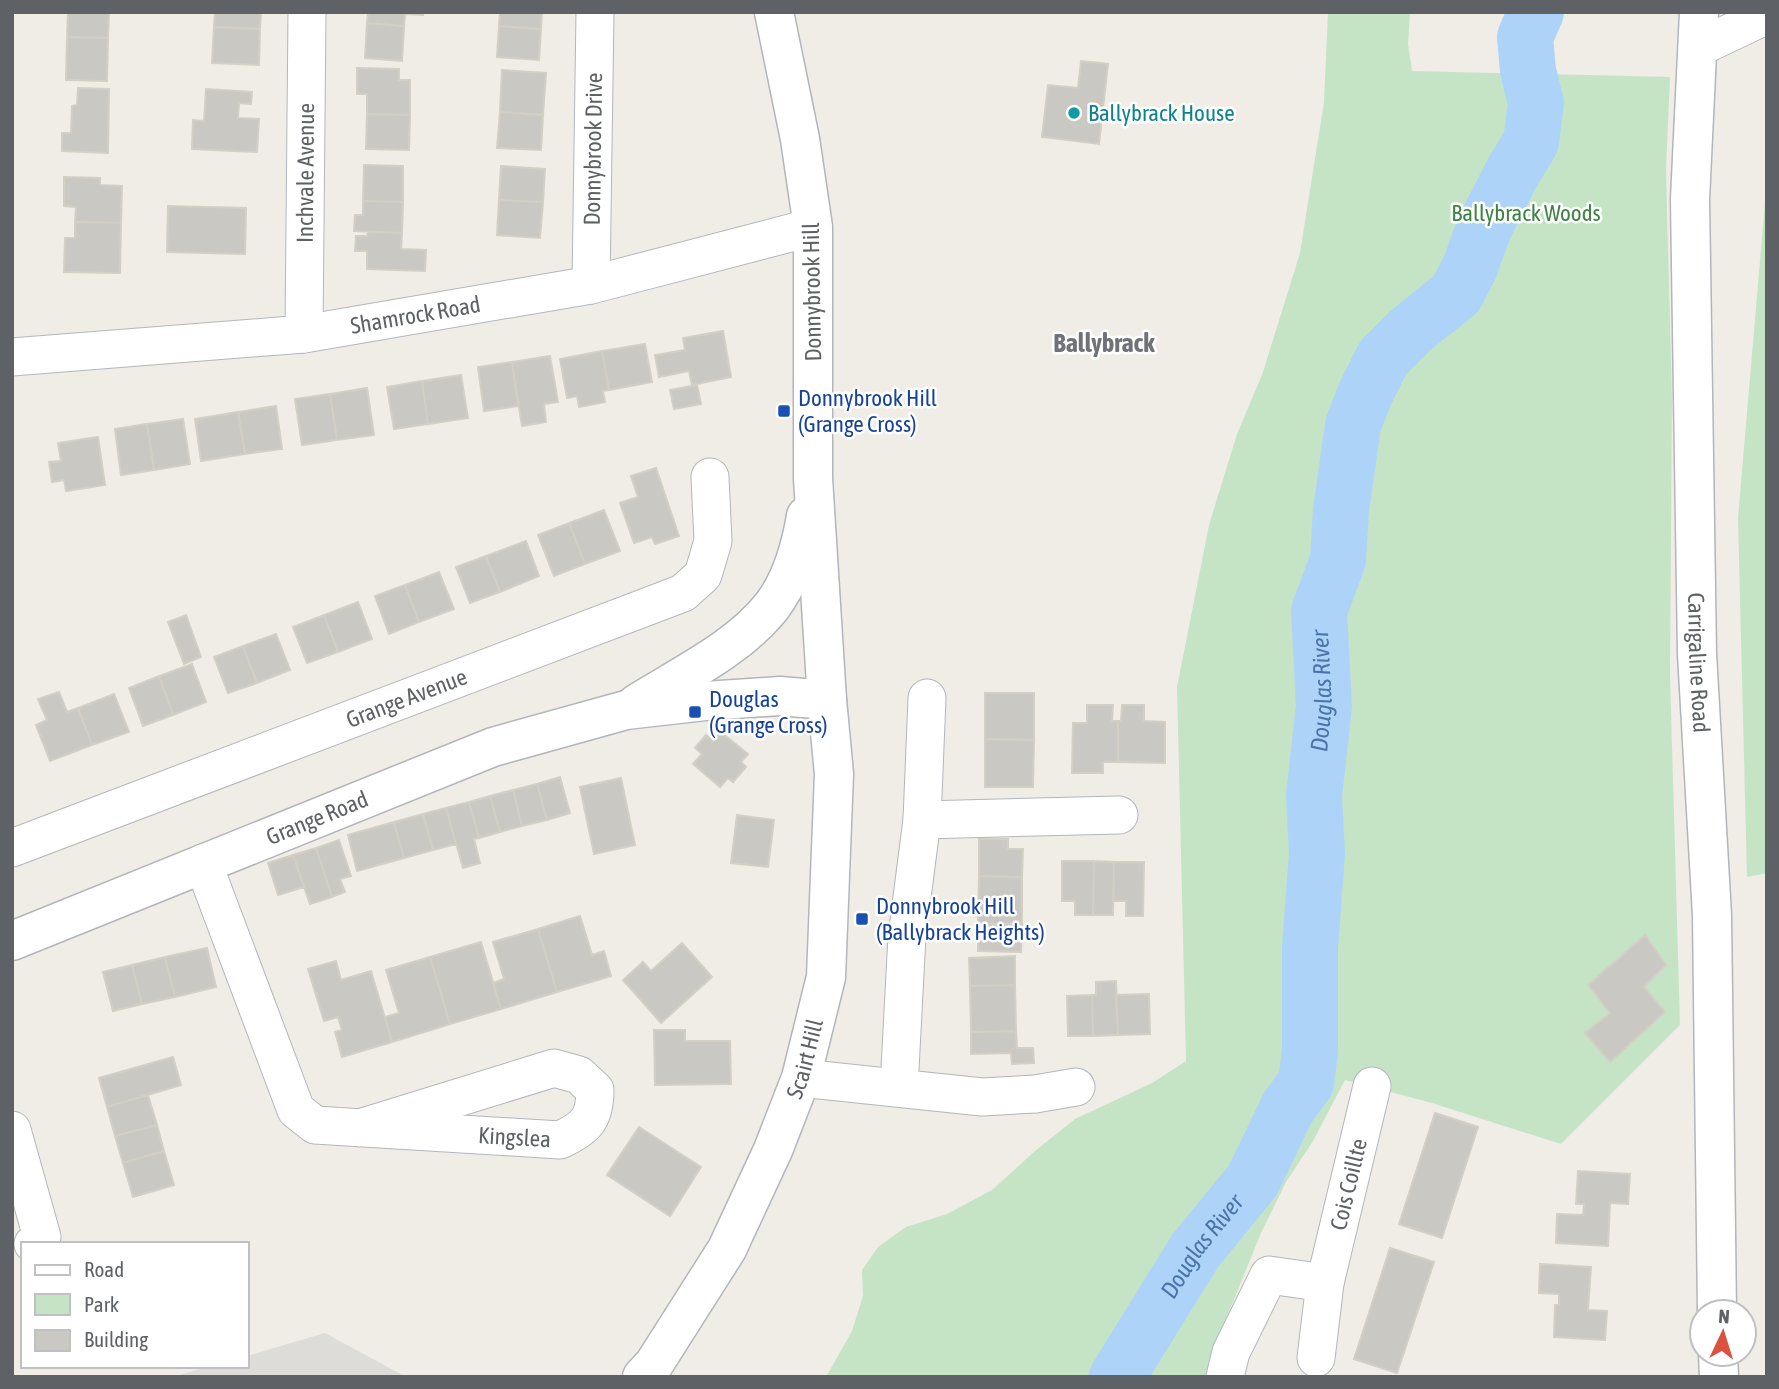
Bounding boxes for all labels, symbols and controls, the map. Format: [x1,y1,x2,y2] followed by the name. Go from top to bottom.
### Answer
[579,72,607,226] street label: Donnybrook Drive
[1088,100,1235,126] place label: Ballybrack House
[292,103,319,243] street label: Inchvale Avenue
[1066,105,1082,121] marker: Ballybrack House
[1451,200,1601,226] park label: Ballybrack Woods
[798,222,826,362] street label: Donnybrook Hill
[349,291,482,339] street label: Shamrock Road
[1053,328,1155,358] district label: Ballybrack
[798,385,937,437] place label: Donnybrook Hill (Grange Cross)
[776,403,792,419] marker: Donnybrook Hill (Grange Cross)
[1683,592,1715,733] street label: Carrigaline Road
[1305,629,1337,753] water label: Douglas River
[342,663,471,733] street label: Grange Avenue
[709,686,828,738] place label: Douglas (Grange Cross)
[687,704,703,720] marker: Douglas (Grange Cross)
[262,786,372,850] street label: Grange Road
[876,893,1045,945] place label: Donnybrook Hill (Ballybrack Heights)
[854,911,870,927] marker: Donnybrook Hill (Ballybrack Heights)
[781,1016,828,1102] street label: Scairt Hill
[477,1122,552,1152] street label: Kingslea
[1325,1136,1372,1233] street label: Cois Coillte
[1155,1188,1249,1303] water label: Douglas River
[21,1242,248,1368] legend
[84,1257,124,1281] text: Road
[84,1292,119,1316] text: Park
[1688,1298,1758,1368] north arrow
[1718,1305,1731,1327] text: N
[84,1327,148,1351] text: Building

